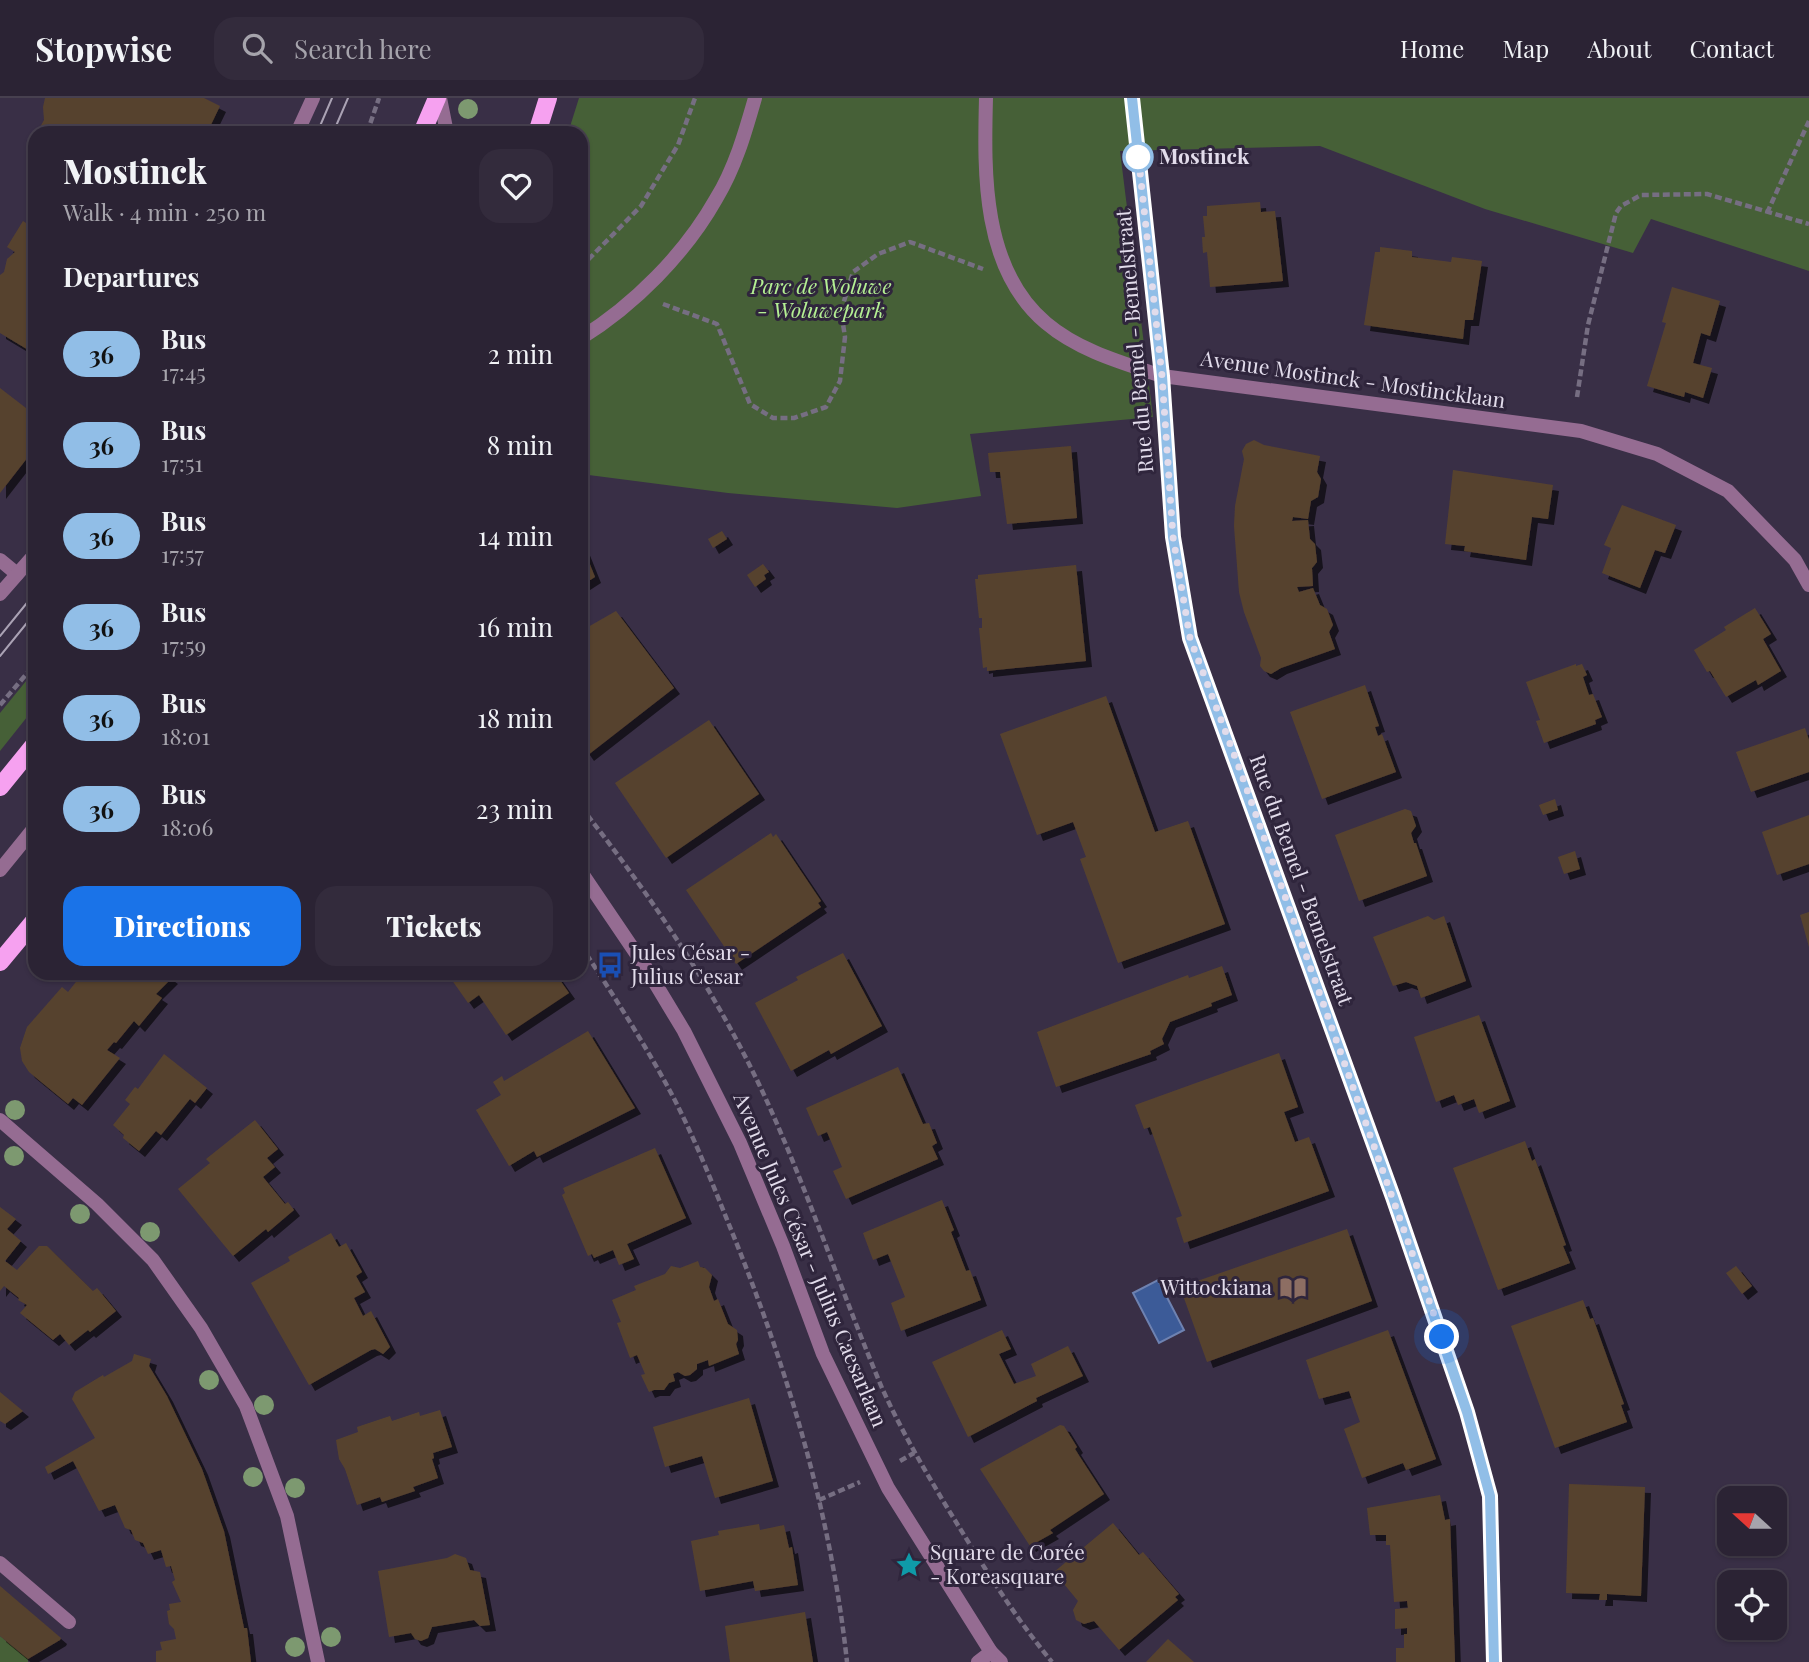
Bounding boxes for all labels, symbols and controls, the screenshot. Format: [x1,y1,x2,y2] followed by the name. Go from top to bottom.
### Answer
[214,17,704,80] search box
[35,26,172,70] text: Stopwise
[238,29,276,67] icon: search
[294,31,432,66] text: Search here
[1400,32,1464,64] text: Home
[1502,32,1549,64] text: Map
[1587,32,1651,64] text: About
[1689,32,1774,64] text: Contact
[1159,141,1250,169] place label: Mostinck
[1123,142,1153,172] marker: Mostinck
[63,148,207,192] text: Mostinck
[479,149,553,223] button: heart
[63,196,266,227] text: Walk · 4 min · 250 m
[1107,208,1158,474] street label: Rue du Bemel - Bemelstraat
[63,259,199,294] text: Departures
[749,271,892,323] park label: Parc de Woluwe - Woluwepark
[161,321,206,356] text: Bus
[488,336,553,371] text: 2 min
[89,338,114,370] text: 36
[1198,343,1508,413] street label: Avenue Mostinck - Mostincklaan
[161,356,206,387] text: 17:45
[161,412,206,447] text: Bus
[487,427,553,462] text: 8 min
[89,429,114,461] text: 36
[161,447,203,478] text: 17:51
[161,503,206,538] text: Bus
[478,518,553,553] text: 14 min
[89,520,114,552] text: 36
[161,538,204,569] text: 17:57
[161,594,206,629] text: Bus
[477,609,553,644] text: 16 min
[89,611,114,643] text: 36
[161,629,206,660] text: 17:59
[161,685,206,720] text: Bus
[477,700,553,735] text: 18 min
[89,702,114,734] text: 36
[161,720,210,751] text: 18:01
[1244,750,1361,1009] street label: Rue du Bemel - Bemelstraat
[161,776,206,811] text: Bus
[476,791,553,826] text: 23 min
[89,793,114,825] text: 36
[161,811,213,842] text: 18:06
[63,886,301,966] button: Directions
[315,886,553,966] button: Tickets
[630,937,750,989] place label: Jules César - Julius Cesar
[595,950,625,980] bus stop icon: Jules César - Julius Cesar
[728,1087,895,1431] street label: Avenue Jules César - Julius Caesarlaan
[1159,1272,1273,1300] place label: Wittockiana
[1278,1273,1308,1303] library icon: Wittockiana
[1424,1319,1459,1354] your location
[1717,1486,1787,1556] north arrow
[1717,1486,1787,1640] map controls
[930,1537,1085,1589] place label: Square de Corée - Koreasquare
[894,1550,924,1580] place icon: Square de Corée - Koreasquare
[1717,1570,1787,1640] button: locate

